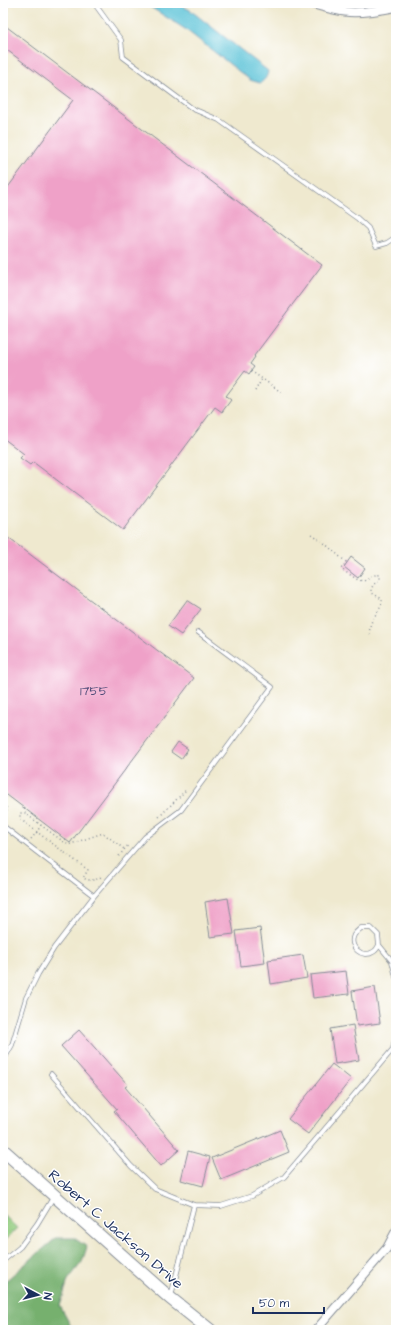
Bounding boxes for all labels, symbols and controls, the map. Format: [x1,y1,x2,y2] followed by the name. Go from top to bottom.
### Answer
[80,682,108,700] house number: 1755
[44,1165,188,1294] street label: Robert C Jackson Drive
[18,1275,58,1315] north arrow
[253,1289,324,1315] scale bar
[40,1292,55,1301] text: N
[259,1295,290,1312] text: 50 m

